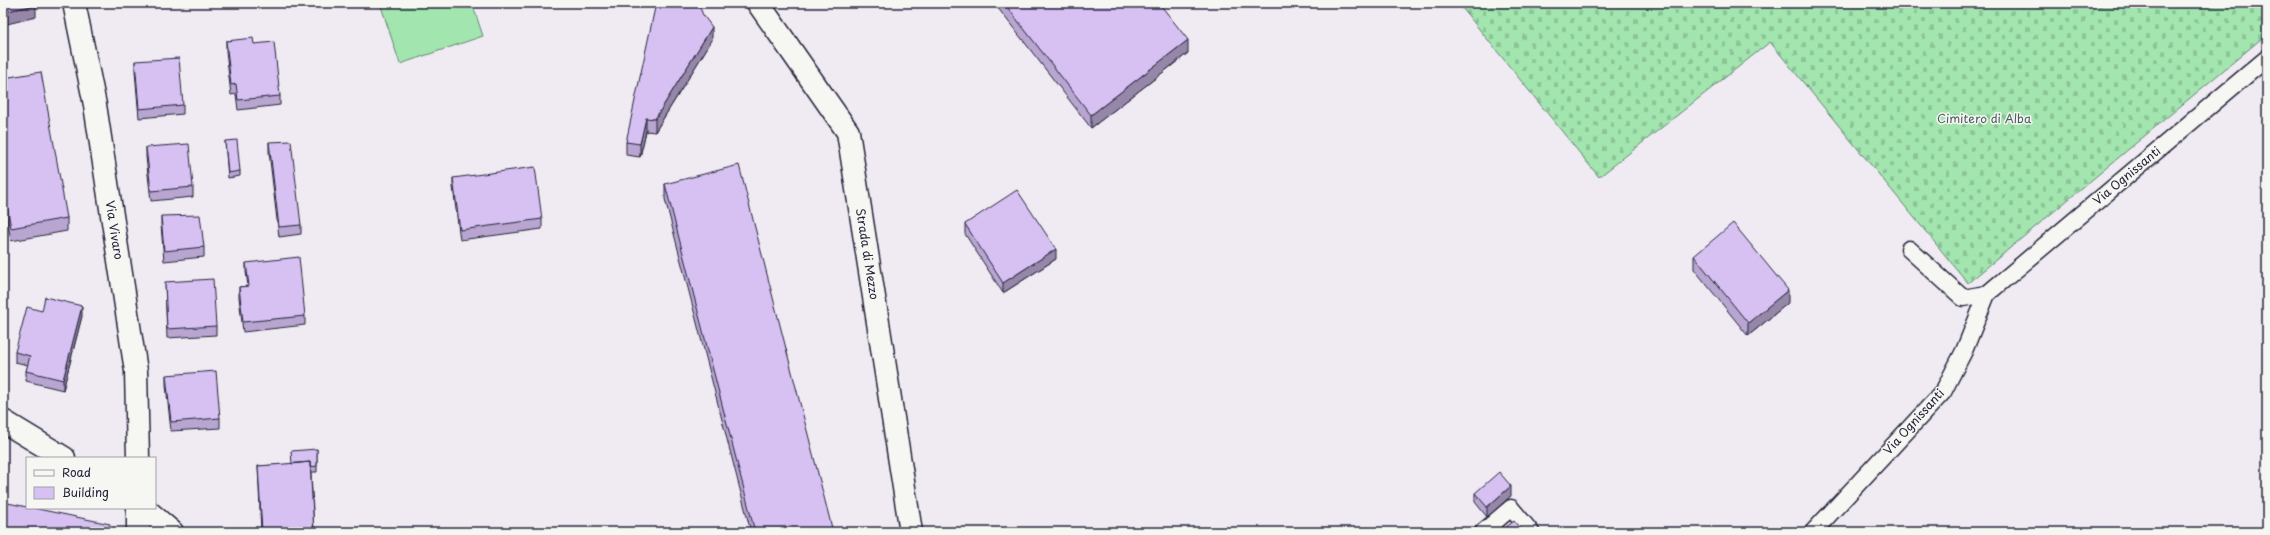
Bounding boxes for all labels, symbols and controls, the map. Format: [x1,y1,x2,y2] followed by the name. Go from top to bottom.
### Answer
[1937,109,2032,127] park label: Cimitero di Alba
[2089,142,2164,209] street label: Via Ognissanti
[101,199,129,261] street label: Via Vivaro
[852,207,884,301] street label: Strada di Mezzo
[1879,384,1948,458] street label: Via Ognissanti
[26,457,156,509] legend
[62,463,91,481] text: Road
[62,483,109,501] text: Building

